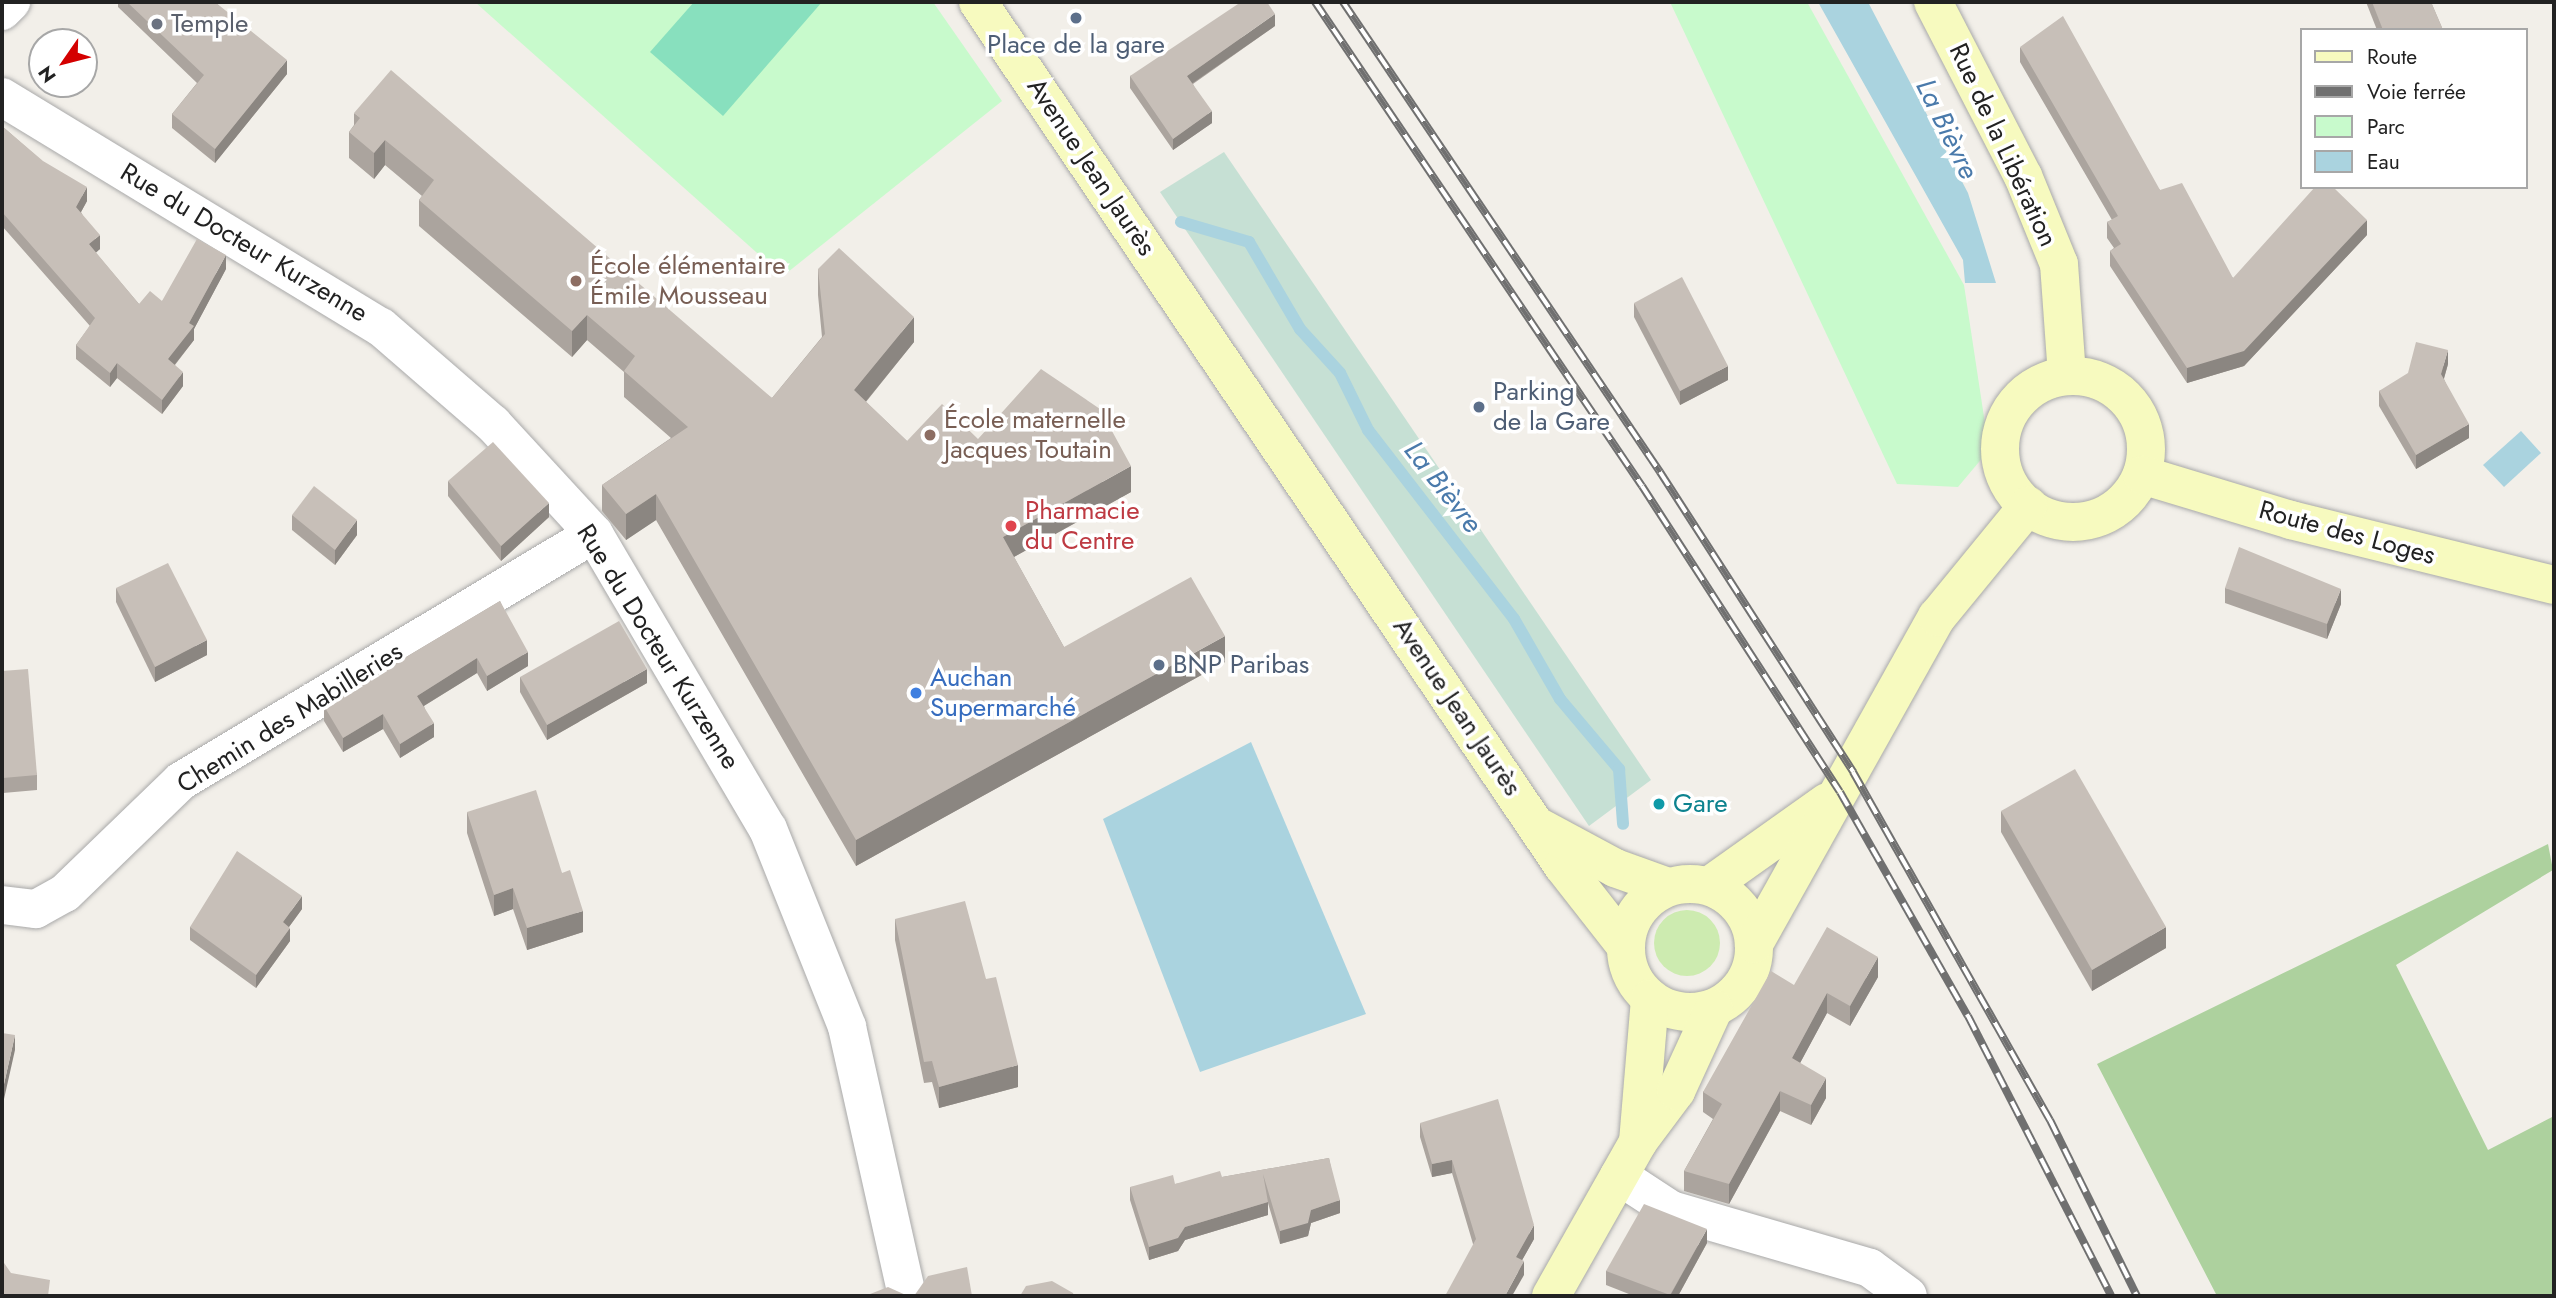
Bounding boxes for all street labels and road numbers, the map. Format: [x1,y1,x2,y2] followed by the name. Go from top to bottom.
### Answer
[1942,38,2064,252] street label: Rue de la Libération
[1020,72,1162,262] street label: Avenue Jean Jaurès
[115,157,373,329] street label: Rue du Docteur Kurzenne
[2256,495,2438,571] street label: Route des Loges
[570,519,746,775] street label: Rue du Docteur Kurzenne
[1386,612,1528,802] street label: Avenue Jean Jaurès
[172,636,408,800] street label: Chemin des Mabilleries

